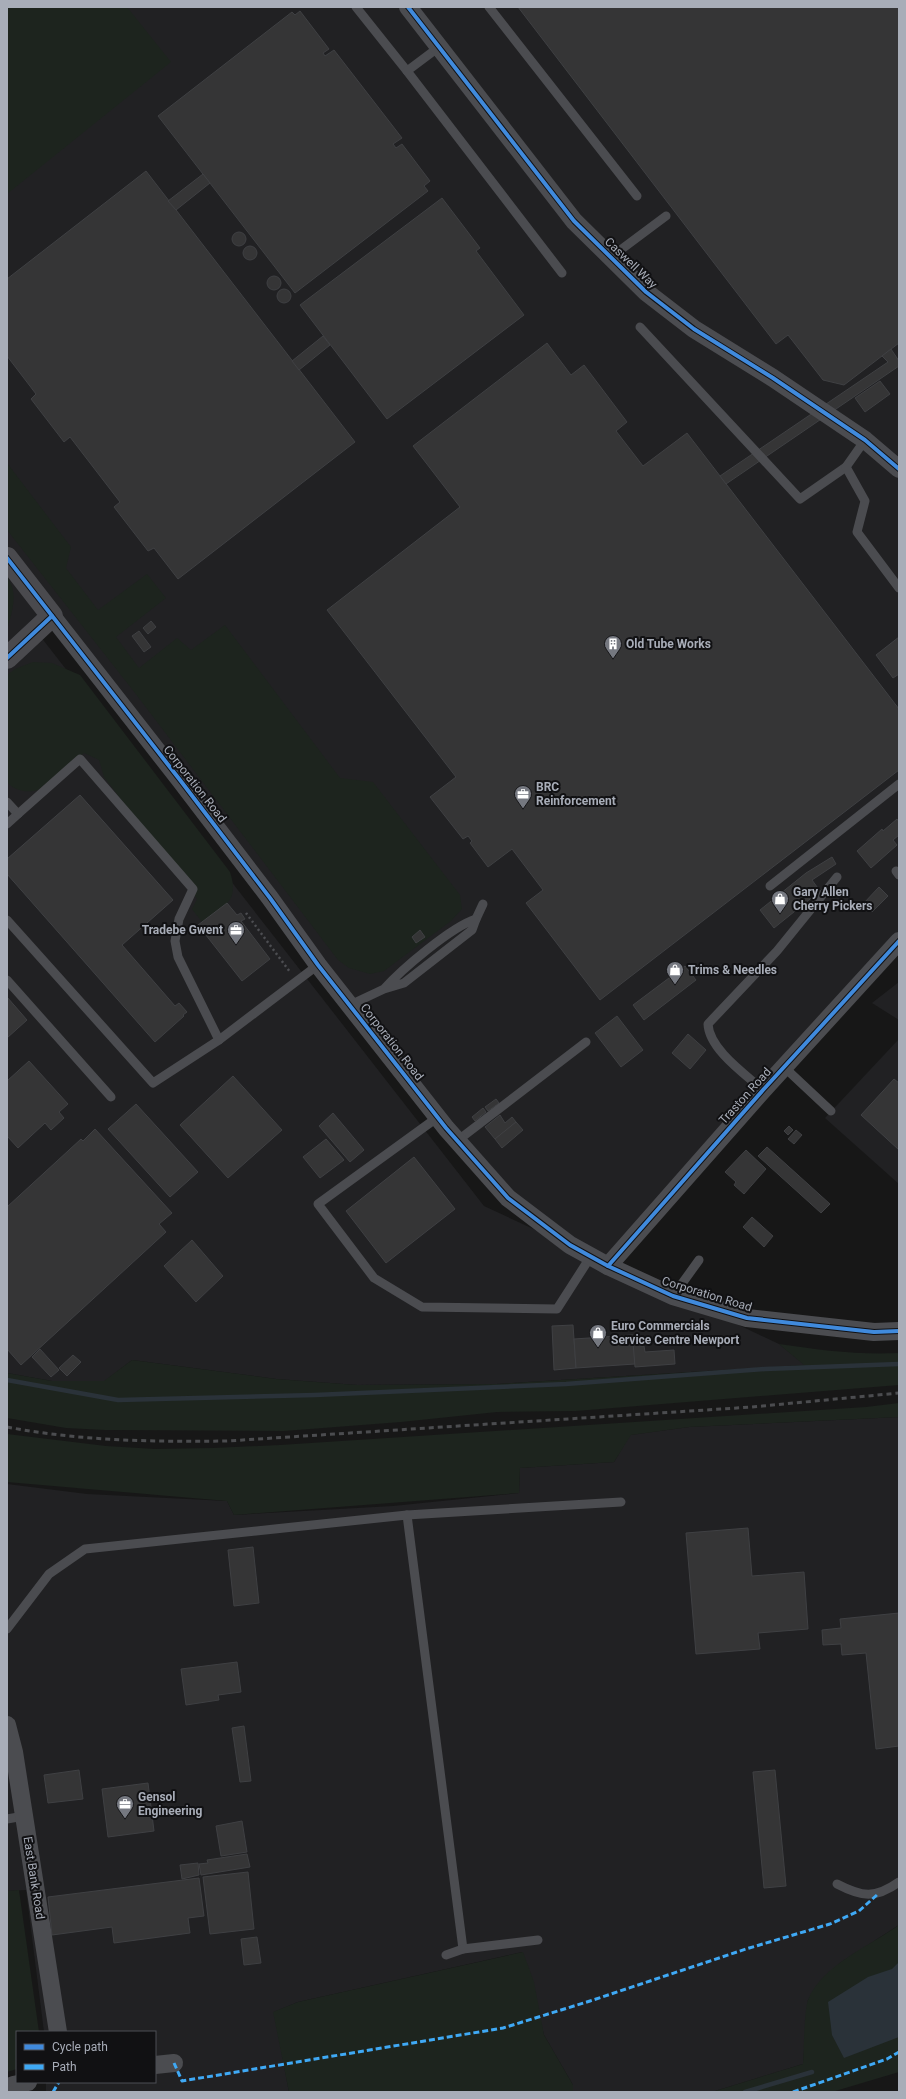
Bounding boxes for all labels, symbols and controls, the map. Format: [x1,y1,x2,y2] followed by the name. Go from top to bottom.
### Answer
[602,235,660,292] street label: Caswell Way
[603,634,623,659] building icon: Old Tube Works
[626,637,711,651] place label: Old Tube Works
[161,743,229,825] street label: Corporation Road
[536,780,616,808] place label: BRC Reinforcement
[513,784,533,809] office icon: BRC Reinforcement
[793,885,872,913] place label: Gary Allen Cherry Pickers
[770,889,790,914] shop icon: Gary Allen Cherry Pickers
[226,920,246,945] office icon: Tradebe Gwent
[142,923,223,937] place label: Tradebe Gwent
[665,960,685,985] shop icon: Trims & Needles
[688,963,777,977] place label: Trims & Needles
[358,1001,426,1083] street label: Corporation Road
[716,1065,774,1127] street label: Traston Road
[660,1274,754,1314] street label: Corporation Road
[611,1319,739,1347] place label: Euro Commercials Service Centre Newport
[588,1323,608,1348] shop icon: Euro Commercials Service Centre Newport
[138,1790,202,1818] place label: Gensol Engineering
[115,1794,135,1819] office icon: Gensol Engineering
[21,1836,47,1920] street label: East Bank Road
[16,2031,156,2083] legend
[52,2040,108,2054] text: Cycle path
[52,2060,77,2074] text: Path

